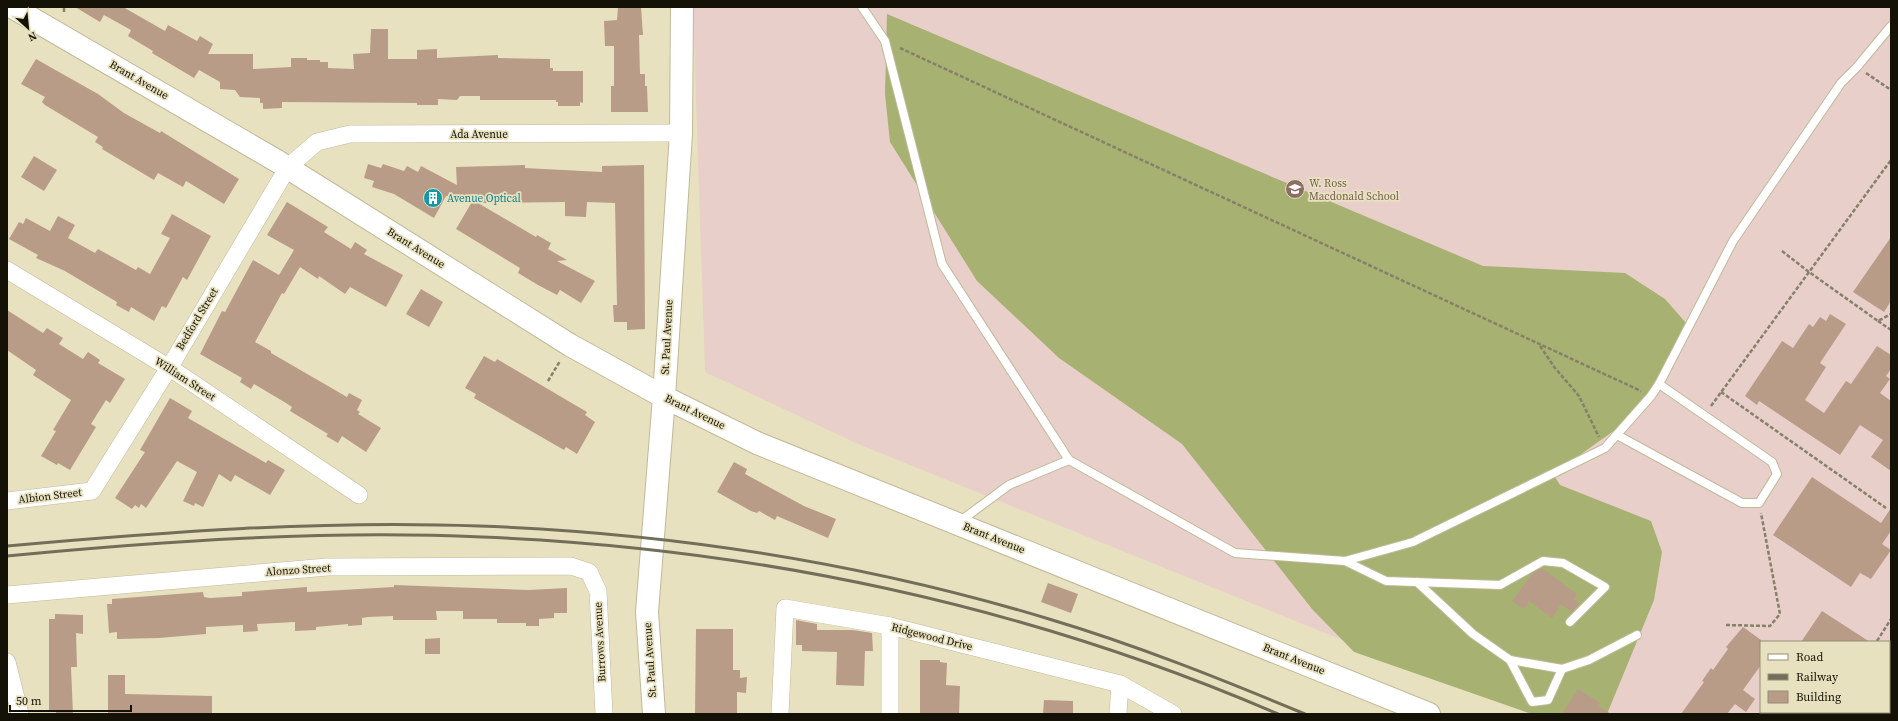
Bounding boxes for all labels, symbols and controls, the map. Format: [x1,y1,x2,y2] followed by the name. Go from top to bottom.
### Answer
[8,8,48,48] north arrow
[25,28,39,45] text: N
[107,57,172,103] street label: Brant Avenue
[450,127,508,142] street label: Ada Avenue
[1309,176,1399,204] place label: W. Ross Macdonald School
[1284,178,1306,200] school or university icon: W. Ross Macdonald School
[422,187,444,209] building icon: Avenue Optical
[447,191,521,206] place label: Avenue Optical
[384,224,448,272] street label: Brant Avenue
[172,285,222,353] street label: Bedford Street
[658,299,676,375] street label: St. Paul Avenue
[152,354,219,405] street label: William Street
[662,391,728,433] street label: Brant Avenue
[17,485,83,507] street label: Albion Street
[961,519,1028,557] street label: Brant Avenue
[265,560,332,580] street label: Alonzo Street
[590,601,610,682] street label: Burrows Avenue
[890,620,975,654] street label: Ridgewood Drive
[640,621,660,698] street label: St. Paul Avenue
[1261,640,1328,678] street label: Brant Avenue
[1760,641,1890,713] legend
[1796,649,1823,665] text: Road
[1796,669,1839,685] text: Railway
[10,687,131,713] scale bar
[1796,689,1841,705] text: Building
[16,693,42,709] text: 50 m

